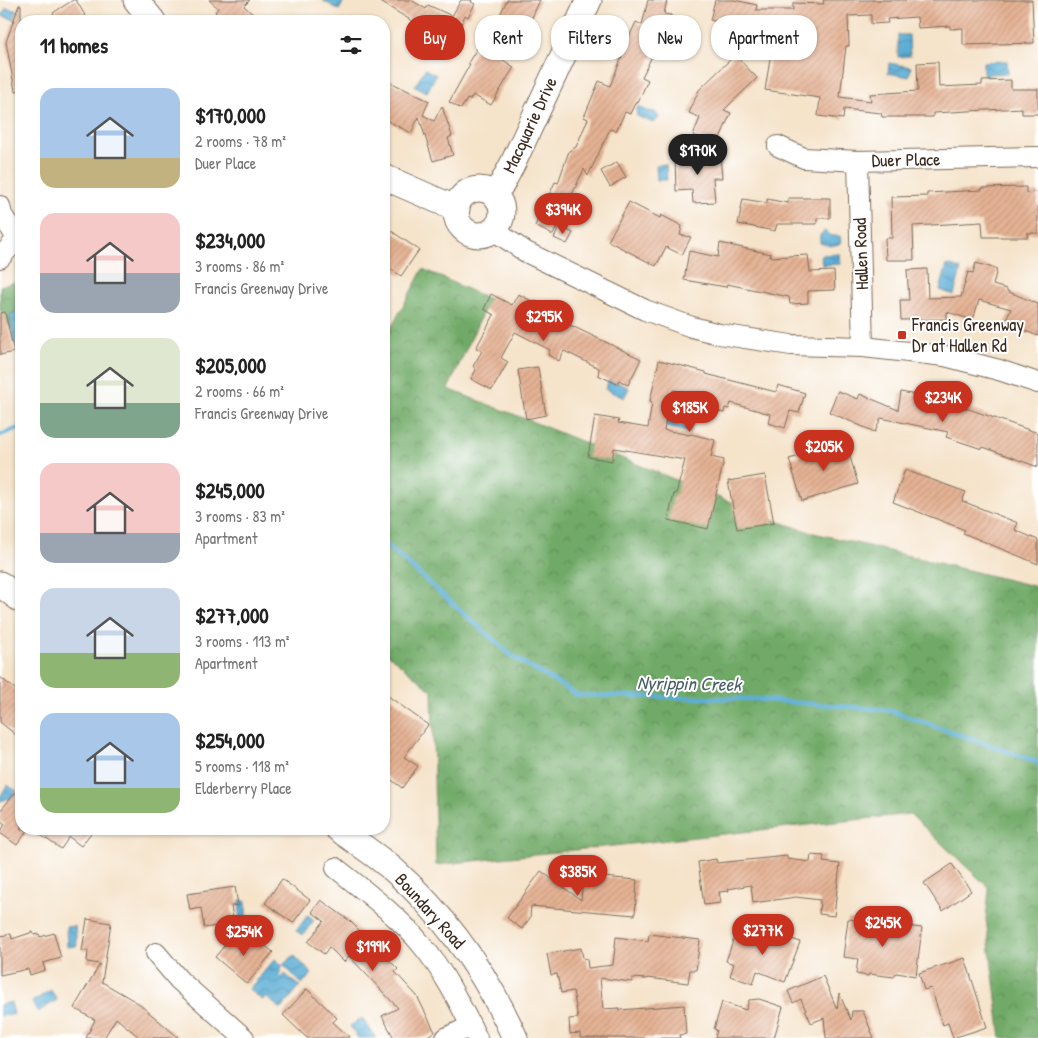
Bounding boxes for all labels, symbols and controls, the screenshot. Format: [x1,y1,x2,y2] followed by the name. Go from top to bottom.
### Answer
[405,15,465,60] chip: Buy
[475,15,541,60] chip: Rent
[551,15,629,60] chip: Filters
[639,15,701,60] chip: New
[711,15,817,60] chip: Apartment
[40,31,108,60] text: 11 homes
[337,31,365,59] icon: filters
[496,73,563,177] street label: Macquarie Drive
[195,101,266,130] text: $170,000
[80,108,140,168] icon: home
[195,130,286,152] text: 2 rooms · 78 m²
[663,134,733,176] pin: $170K
[679,139,717,161] text: $170K
[871,146,941,173] street label: Duer Place
[195,152,256,174] text: Duer Place
[528,192,598,235] pin: $394K
[545,198,581,220] text: $394K
[847,218,874,291] street label: Hallen Road
[195,226,265,255] text: $234,000
[80,233,140,293] icon: home
[195,255,284,277] text: 3 rooms · 86 m²
[195,277,328,299] text: Francis Greenway Drive
[509,300,579,342] pin: $295K
[526,305,562,327] text: $295K
[911,312,1024,358] place label: Francis Greenway Dr at Hallen Rd
[896,329,908,341] marker: Francis Greenway Dr at Hallen Rd
[195,351,266,380] text: $205,000
[80,358,140,418] icon: home
[195,380,284,402] text: 2 rooms · 66 m²
[908,380,978,423] pin: $234K
[924,386,962,408] text: $234K
[655,390,725,433] pin: $185K
[672,396,708,418] text: $185K
[195,402,328,424] text: Francis Greenway Drive
[789,430,859,472] pin: $205K
[805,435,843,457] text: $205K
[195,476,265,505] text: $245,000
[80,483,140,543] icon: home
[195,505,285,527] text: 3 rooms · 83 m²
[195,527,258,549] text: Apartment
[195,601,269,630] text: $277,000
[80,608,140,668] icon: home
[195,630,290,652] text: 3 rooms · 113 m²
[195,652,258,674] text: Apartment
[637,669,743,697] water label: Nyrippin Creek
[195,726,265,755] text: $254,000
[80,733,140,793] icon: home
[195,755,289,777] text: 5 rooms · 118 m²
[195,777,292,799] text: Elderberry Place
[543,854,613,897] pin: $385K
[559,860,597,882] text: $385K
[390,867,471,954] street label: Boundary Road
[848,906,918,948] pin: $245K
[865,911,901,933] text: $245K
[209,914,279,957] pin: $254K
[728,914,798,956] pin: $277K
[743,919,783,941] text: $277K
[226,920,262,942] text: $254K
[338,930,408,972] pin: $199K
[356,935,390,957] text: $199K

